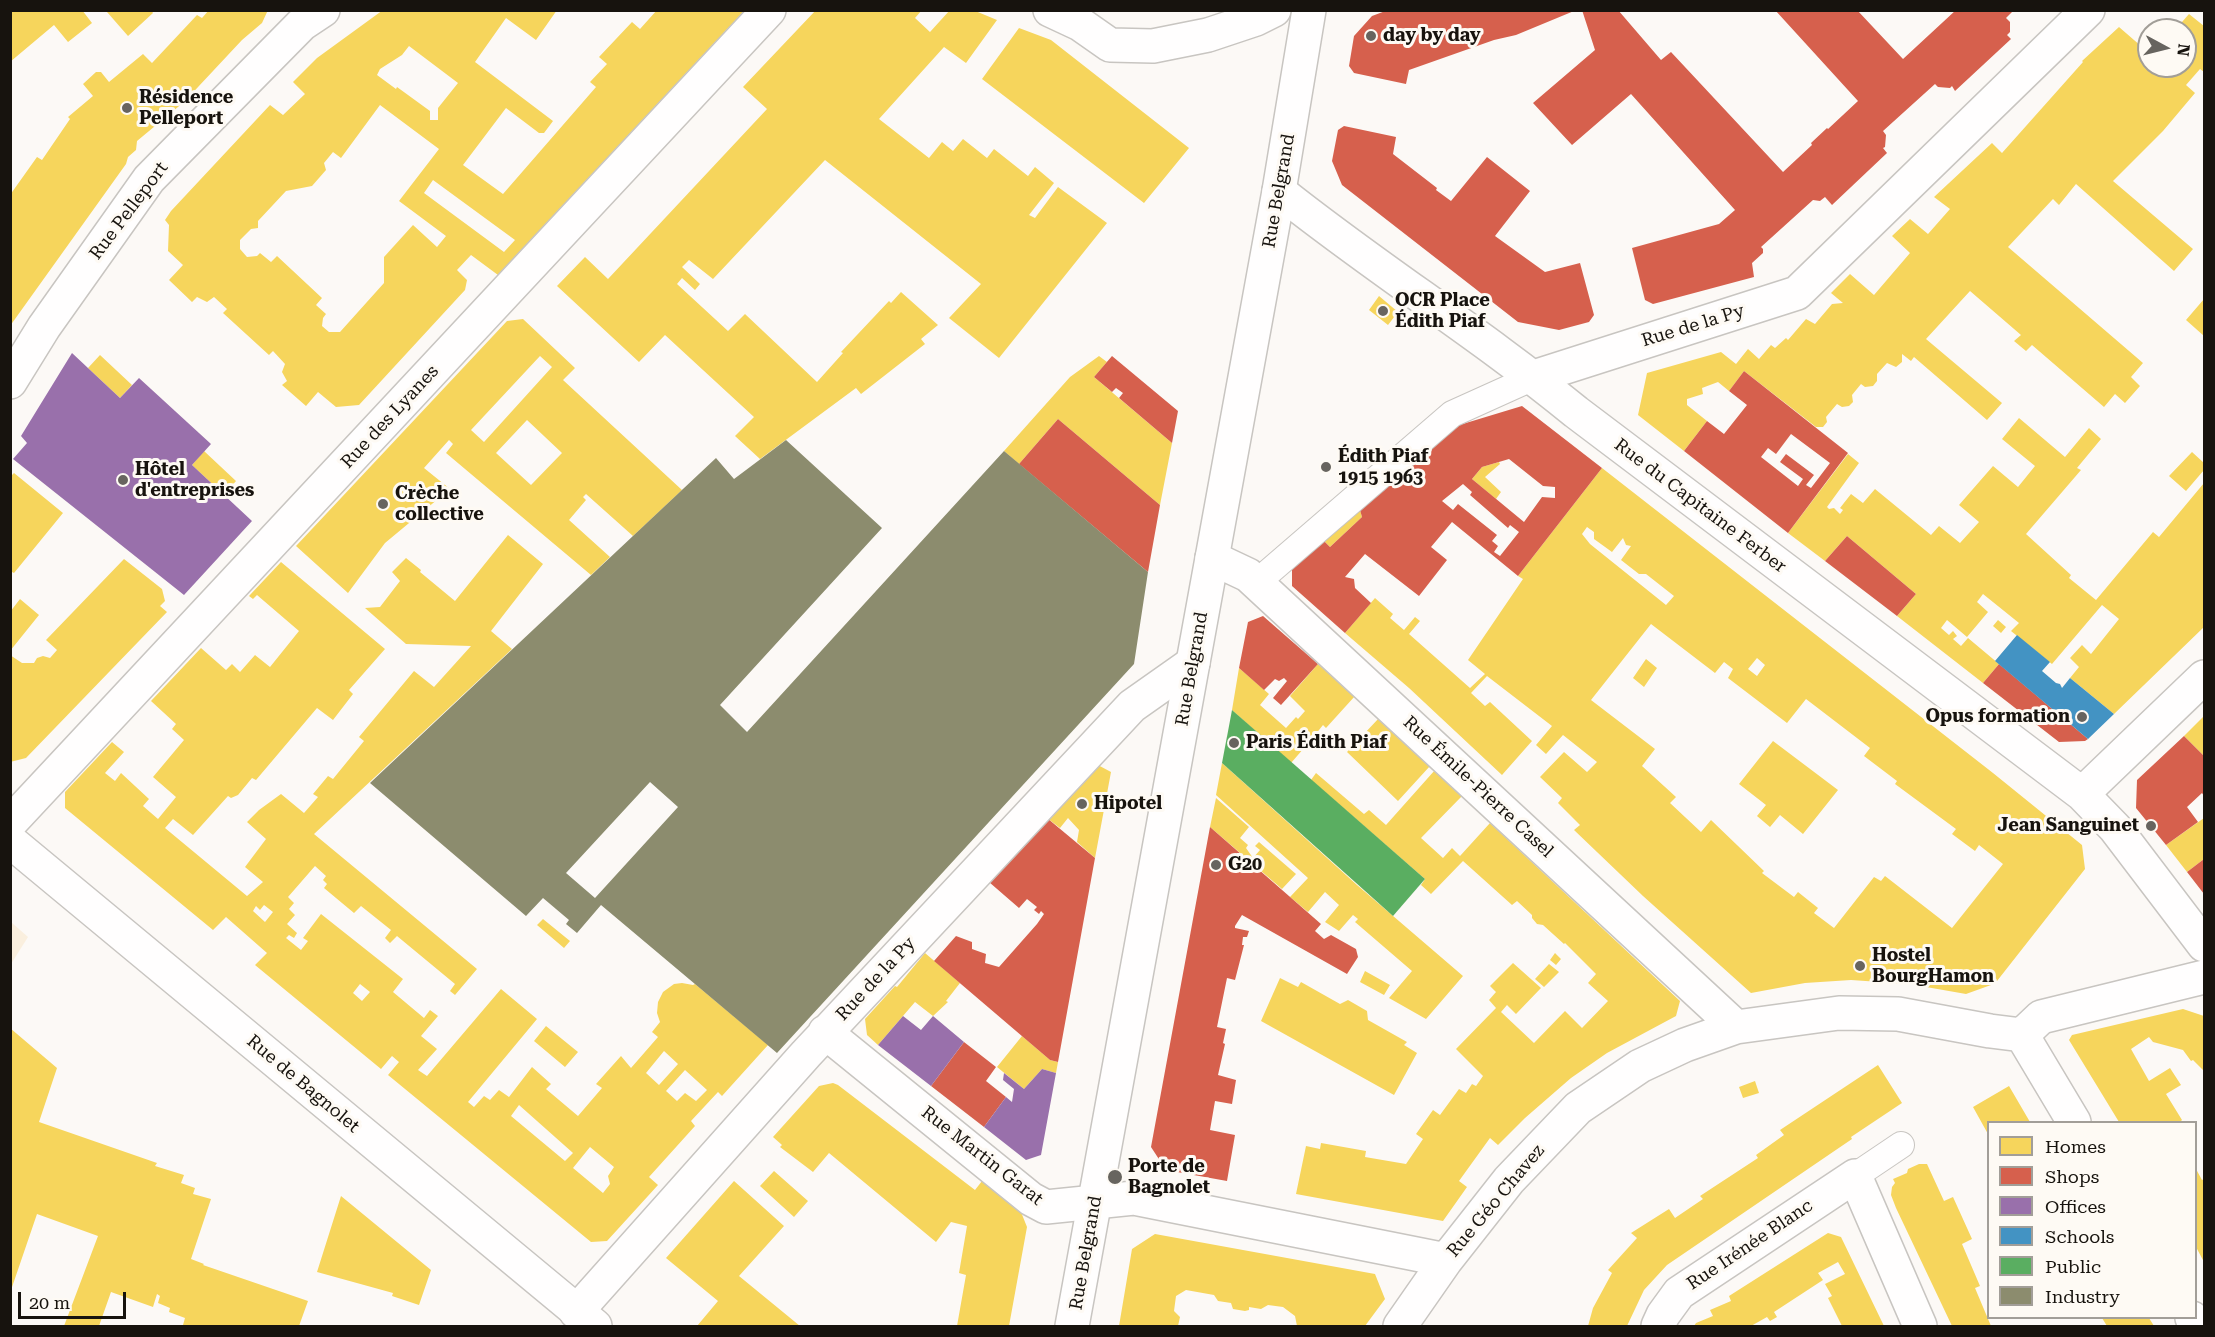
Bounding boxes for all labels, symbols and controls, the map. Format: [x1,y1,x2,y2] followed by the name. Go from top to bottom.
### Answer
[2137,18,2197,78] north arrow
[1383,25,1481,47] place label: day by day
[1364,29,1378,43] marker: day by day
[2173,43,2194,57] text: N
[139,87,233,130] place label: Résidence Pelleport
[120,101,134,115] marker: Résidence Pelleport
[1258,132,1300,250] street label: Rue Belgrand
[85,158,173,264] street label: Rue Pelleport
[1395,290,1490,332] place label: OCR Place Édith Piaf
[1639,300,1747,352] street label: Rue de la Py
[1376,304,1390,318] marker: OCR Place Édith Piaf
[337,361,443,473] street label: Rue des Lyanes
[1610,434,1790,578] street label: Rue du Capitaine Ferber
[1338,446,1429,488] place label: Édith Piaf 1915 1963
[135,459,254,502] place label: Hôtel d'entreprises
[1319,460,1333,474] marker: Édith Piaf 1915 1963
[116,473,130,487] marker: Hôtel d'entreprises
[395,483,484,526] place label: Crèche collective
[376,497,390,511] marker: Crèche collective
[1171,610,1213,728] street label: Rue Belgrand
[1925,706,2070,728] place label: Opus formation
[2075,710,2089,724] marker: Opus formation
[1398,712,1558,862] street label: Rue Émile-Pierre Casel
[1246,732,1387,754] place label: Paris Édith Piaf
[1227,736,1241,750] marker: Paris Édith Piaf
[1094,793,1162,815] place label: Hipotel
[1075,797,1089,811] marker: Hipotel
[1998,815,2139,837] place label: Jean Sanguinet
[2144,819,2158,833] marker: Jean Sanguinet
[1228,854,1262,876] place label: G20
[1209,858,1223,872] marker: G20
[832,933,920,1025] street label: Rue de la Py
[1872,945,1994,988] place label: Hostel BourgHamon
[1853,959,1867,973] marker: Hostel BourgHamon
[242,1031,364,1137] street label: Rue de Bagnolet
[917,1102,1047,1210] street label: Rue Martin Garat
[1987,1121,2197,1319] legend
[2045,1136,2106,1157] text: Homes
[1443,1140,1549,1262] street label: Rue Géo Chavez
[1128,1156,1210,1198] place label: Porte de Bagnolet
[2045,1166,2099,1187] text: Shops
[1106,1168,1124,1186] marker: Porte de Bagnolet
[1065,1194,1107,1312] street label: Rue Belgrand
[1683,1195,1817,1295] street label: Rue Irénée Blanc
[2045,1196,2106,1217] text: Offices
[2045,1226,2114,1247] text: Schools
[2045,1256,2101,1277] text: Public
[21,1280,129,1318] scale bar
[2045,1286,2120,1307] text: Industry
[29,1292,70,1313] text: 20 m

